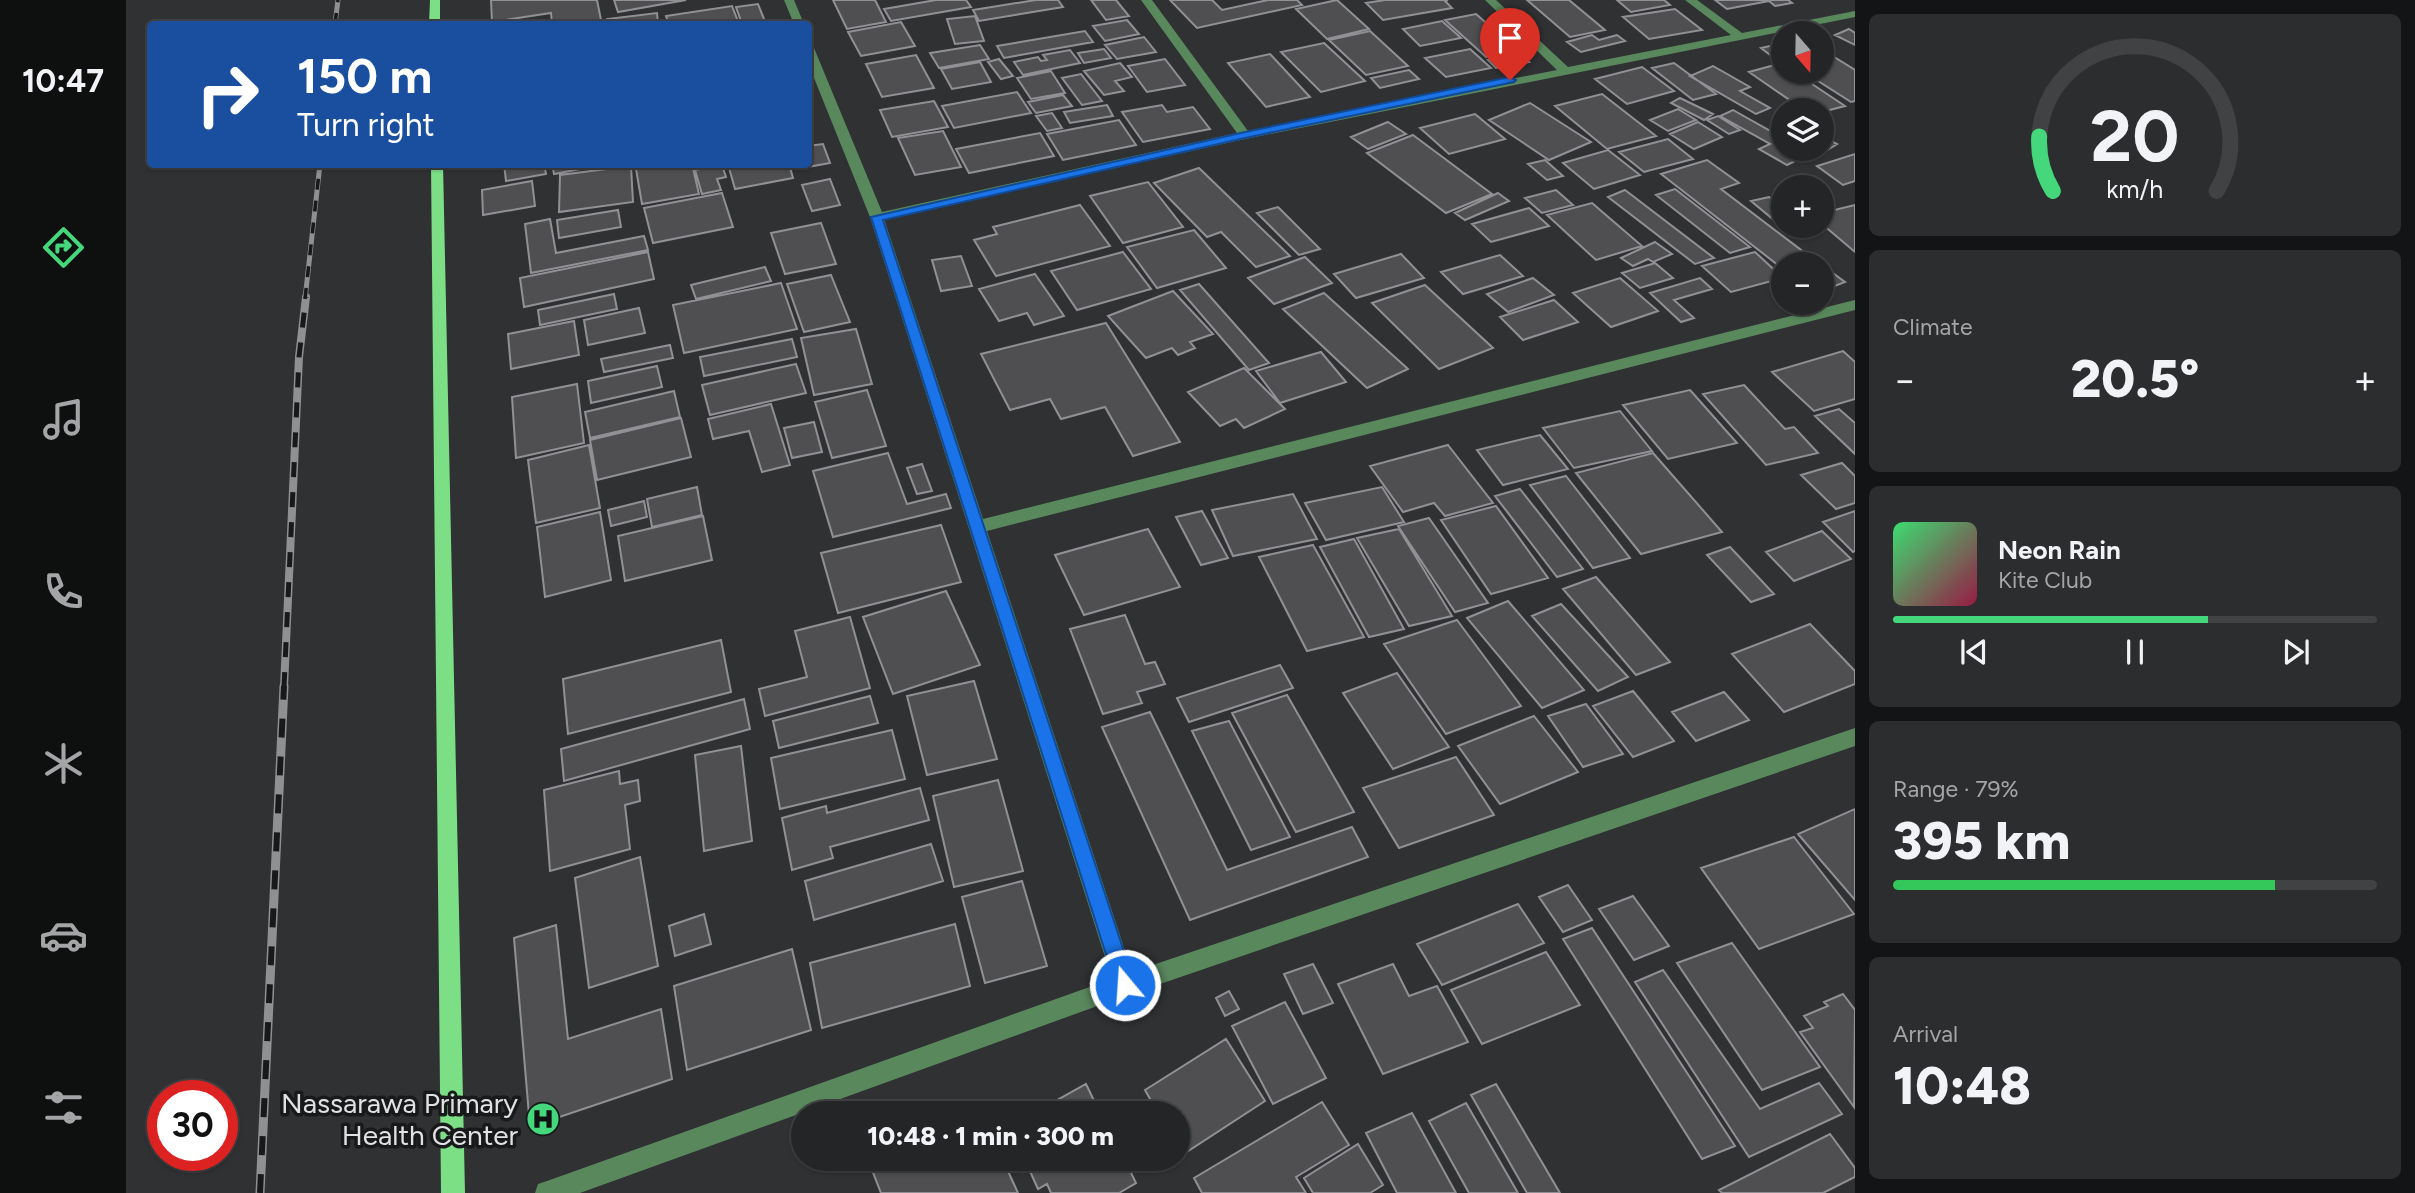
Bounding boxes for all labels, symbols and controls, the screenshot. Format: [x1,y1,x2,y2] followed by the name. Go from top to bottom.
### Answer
[1480,8,1540,80] pin
[1491,19,1529,57] icon: arrive
[1771,21,1834,84] north arrow
[1771,21,1834,315] map controls
[297,46,432,105] text: 150 m
[182,49,273,140] icon: right
[22,62,104,100] text: 10:47
[2090,92,2180,179] text: 20
[1771,98,1834,161] button: layers
[297,106,435,144] text: Turn right
[2106,174,2164,204] text: km/h
[1771,175,1834,238] button: +
[39,223,88,272] icon: directions
[1771,252,1834,315] button: −
[1893,313,1972,341] text: Climate
[2071,348,2199,410] text: 20.5°
[1893,357,1917,403] text: −
[2353,357,2377,403] text: +
[39,395,88,444] icon: music
[1998,534,2121,566] text: Neon Rain
[1998,566,2092,594] text: Kite Club
[39,567,88,616] icon: phone
[1955,633,1993,671] icon: previous
[2116,633,2154,671] icon: pause
[2277,633,2315,671] icon: next
[39,739,88,788] icon: climate
[1893,775,2019,803] text: Range · 79%
[1893,810,2070,872] text: 395 km
[39,911,88,960] icon: car
[1088,948,1162,1022] position arrow
[1893,1020,1958,1048] text: Arrival
[1893,1055,2031,1117] text: 10:48
[147,1080,238,1171] speed limit sign: 30
[39,1083,88,1132] icon: filters
[281,1086,519,1152] place label: Nassarawa Primary Health Center
[524,1100,562,1138] hospital icon: Nassarawa Primary Health Center
[867,1120,1114,1152] text: 10:48 · 1 min · 300 m

